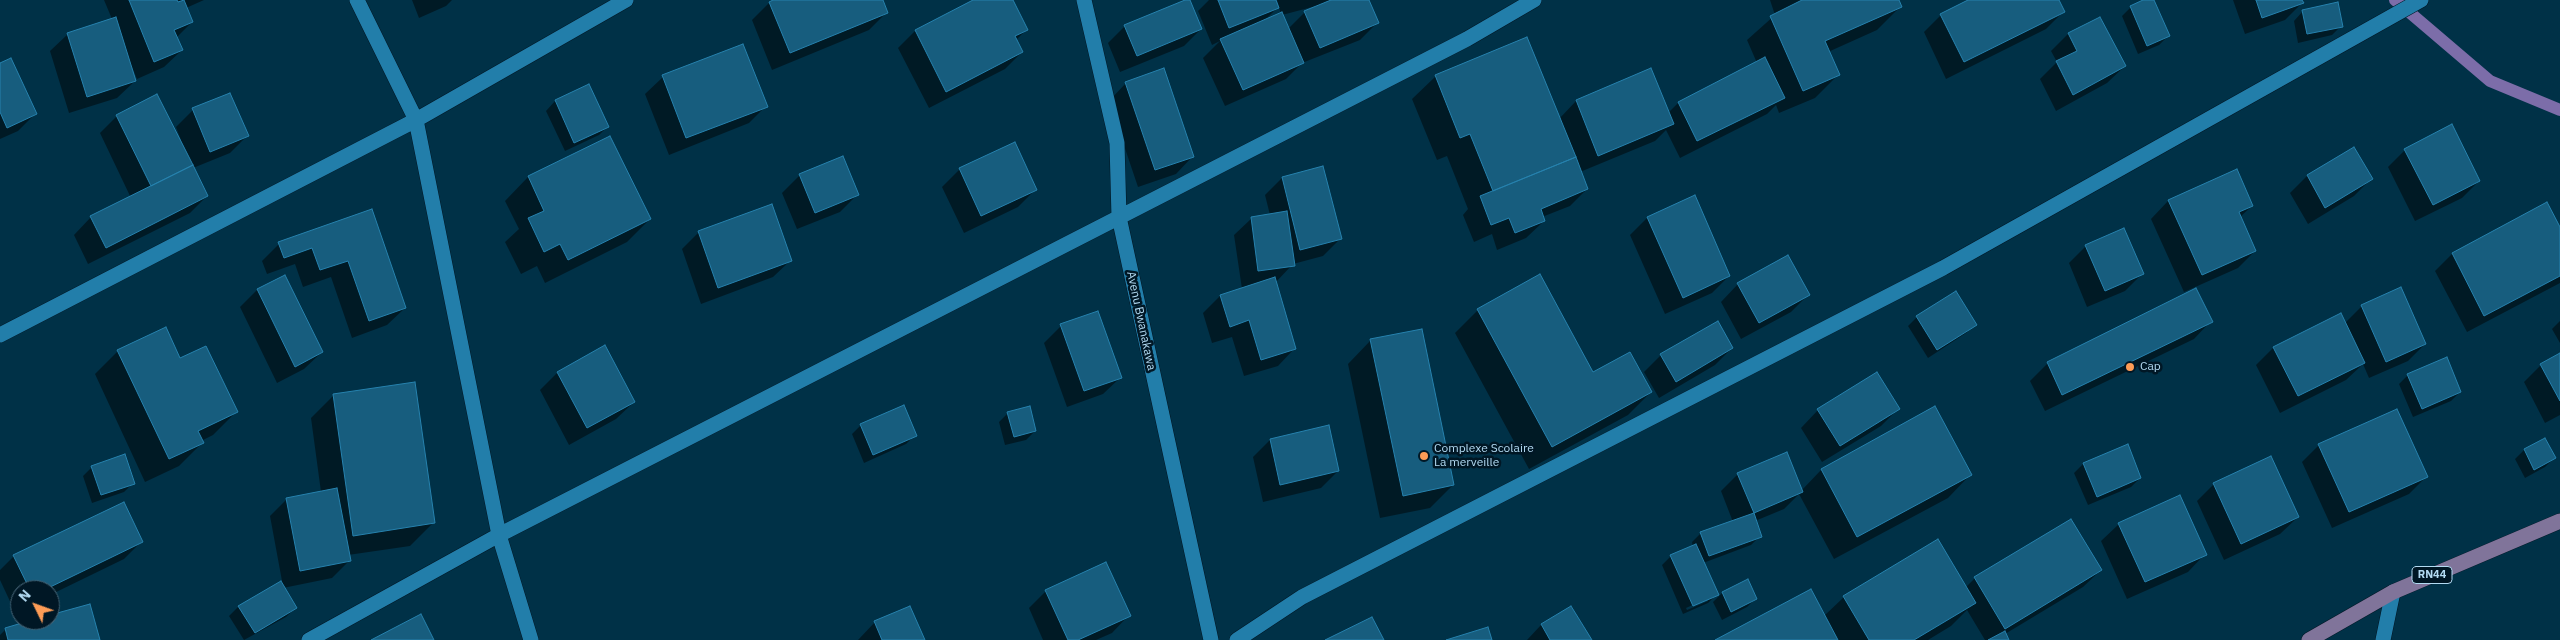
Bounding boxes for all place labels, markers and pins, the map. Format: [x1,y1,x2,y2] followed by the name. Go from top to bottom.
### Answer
[2140,360,2161,374] place label: Cap
[2124,361,2136,373] marker: Cap
[1434,442,1534,470] place label: Complexe Scolaire La merveille
[1418,450,1430,462] marker: Complexe Scolaire La merveille

